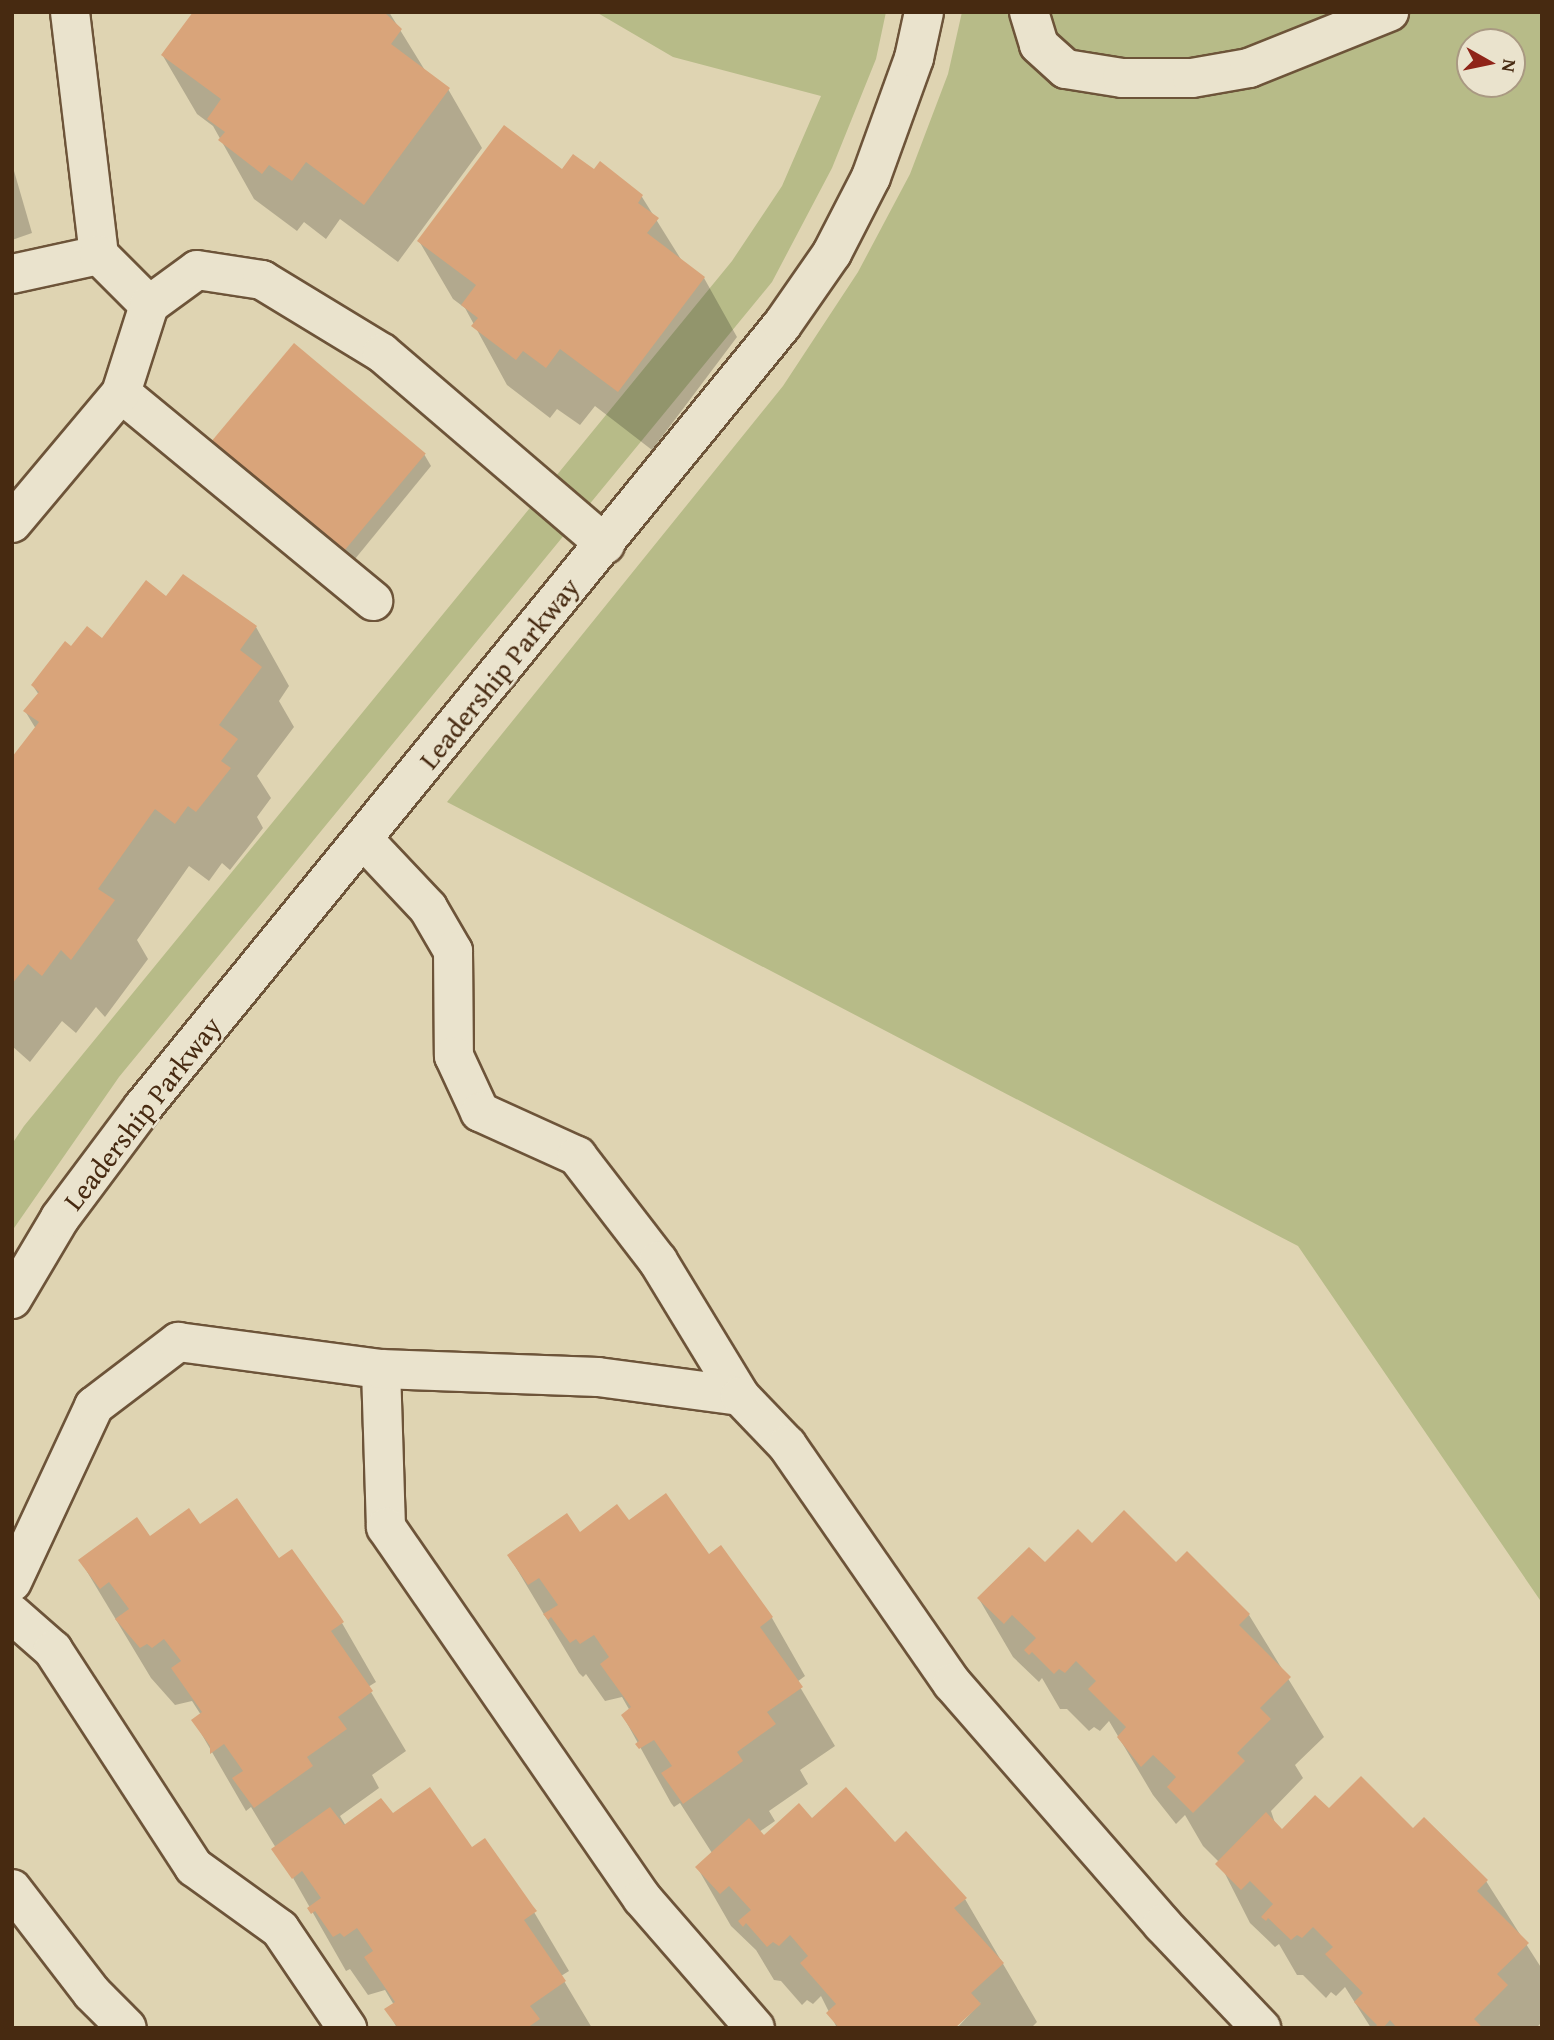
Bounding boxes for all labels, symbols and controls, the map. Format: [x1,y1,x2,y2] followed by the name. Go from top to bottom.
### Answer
[1456,28,1526,98] north arrow
[1495,58,1525,74] text: N
[412,571,586,775] street label: Leadership Parkway
[56,1010,228,1216] street label: Leadership Parkway

